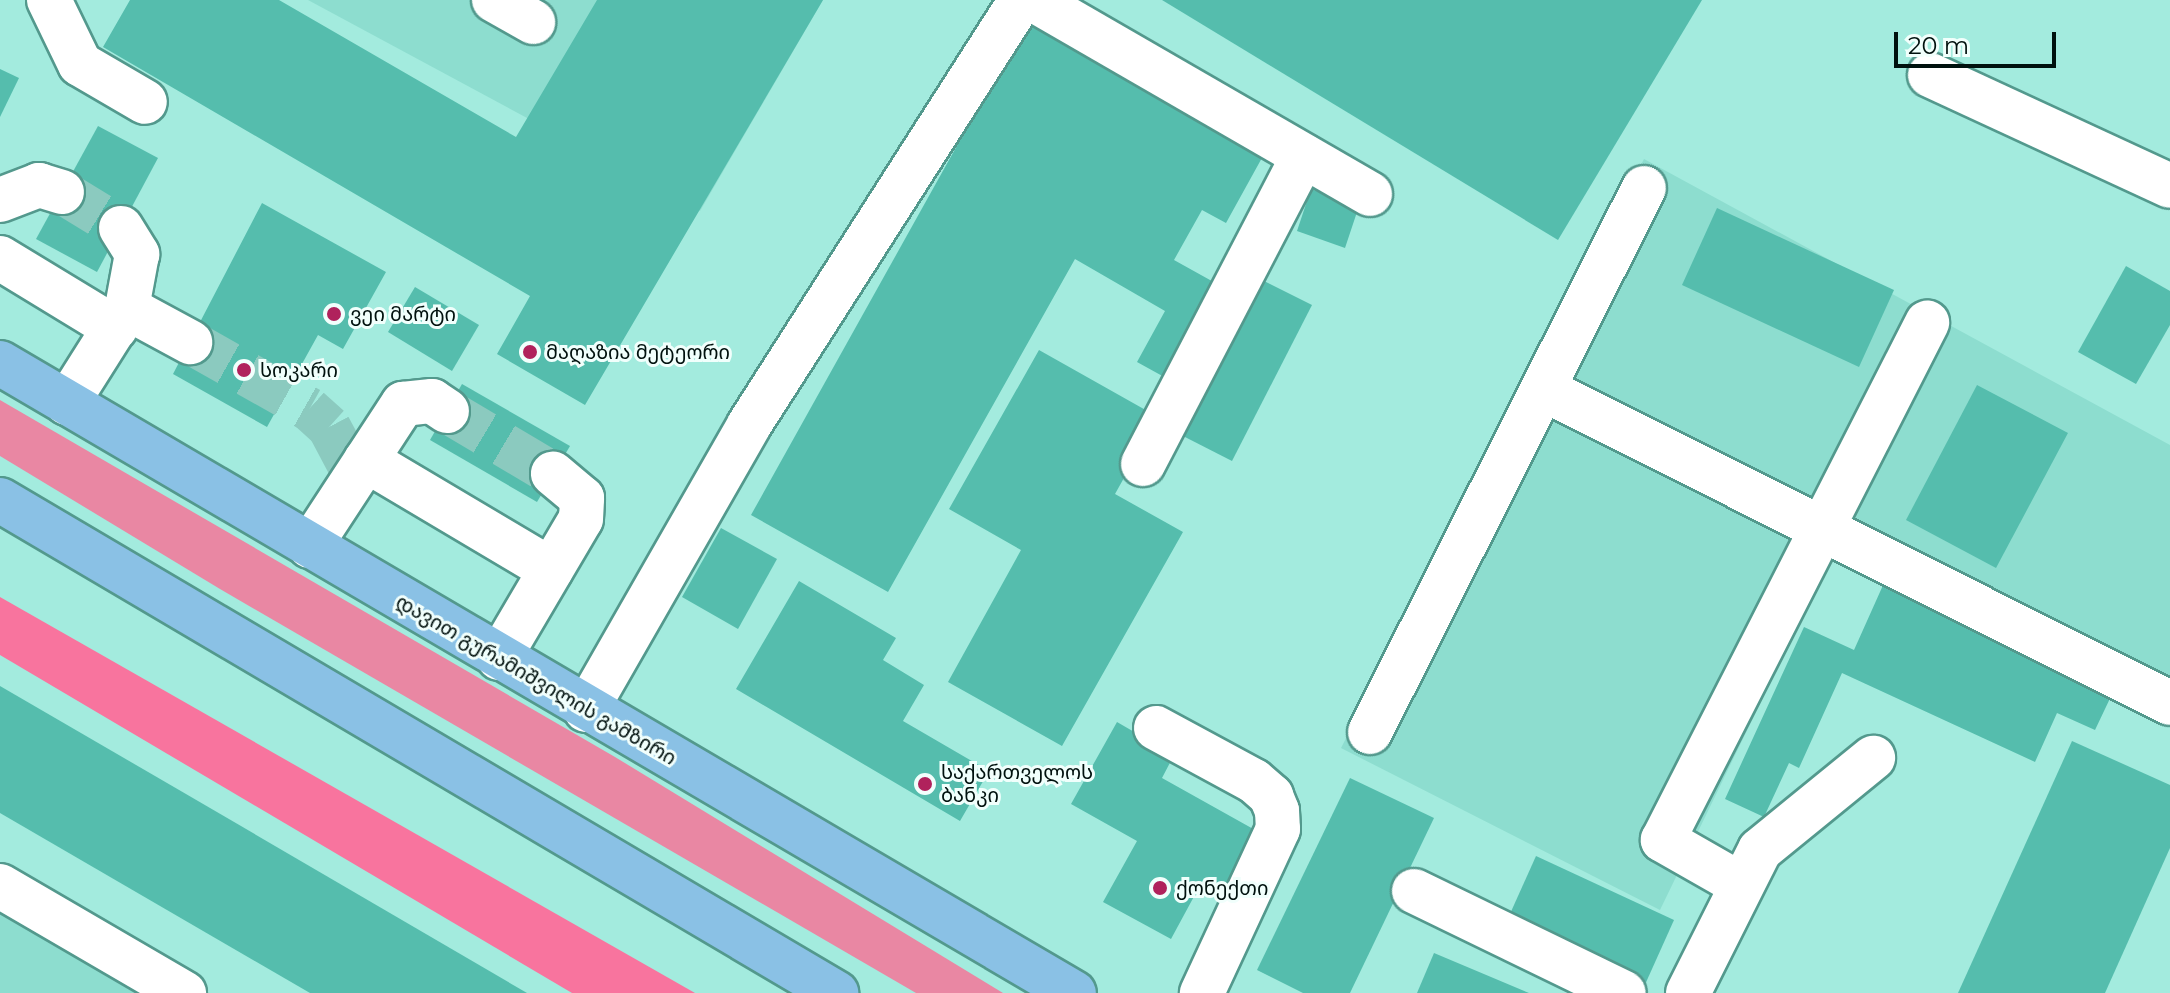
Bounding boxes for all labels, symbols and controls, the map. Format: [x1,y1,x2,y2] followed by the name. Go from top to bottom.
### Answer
[1898,16,2060,66] scale bar
[1908,31,1969,60] text: 20 m
[350,302,456,326] place label: ვეი მარტი
[325,305,343,323] marker: ვეი მარტი
[546,340,730,364] place label: მაღაზია მეტეორი
[521,343,539,361] marker: მაღაზია მეტეორი
[260,358,338,382] place label: სოკარი
[235,361,253,379] marker: სოკარი
[392,590,680,770] street label: დავით გურამიშვილის გამზირი
[941,760,1093,807] place label: საქართველოს ბანკი
[916,775,934,793] marker: საქართველოს ბანკი
[1176,876,1268,900] place label: ქონექთი
[1151,879,1169,897] marker: ქონექთი

